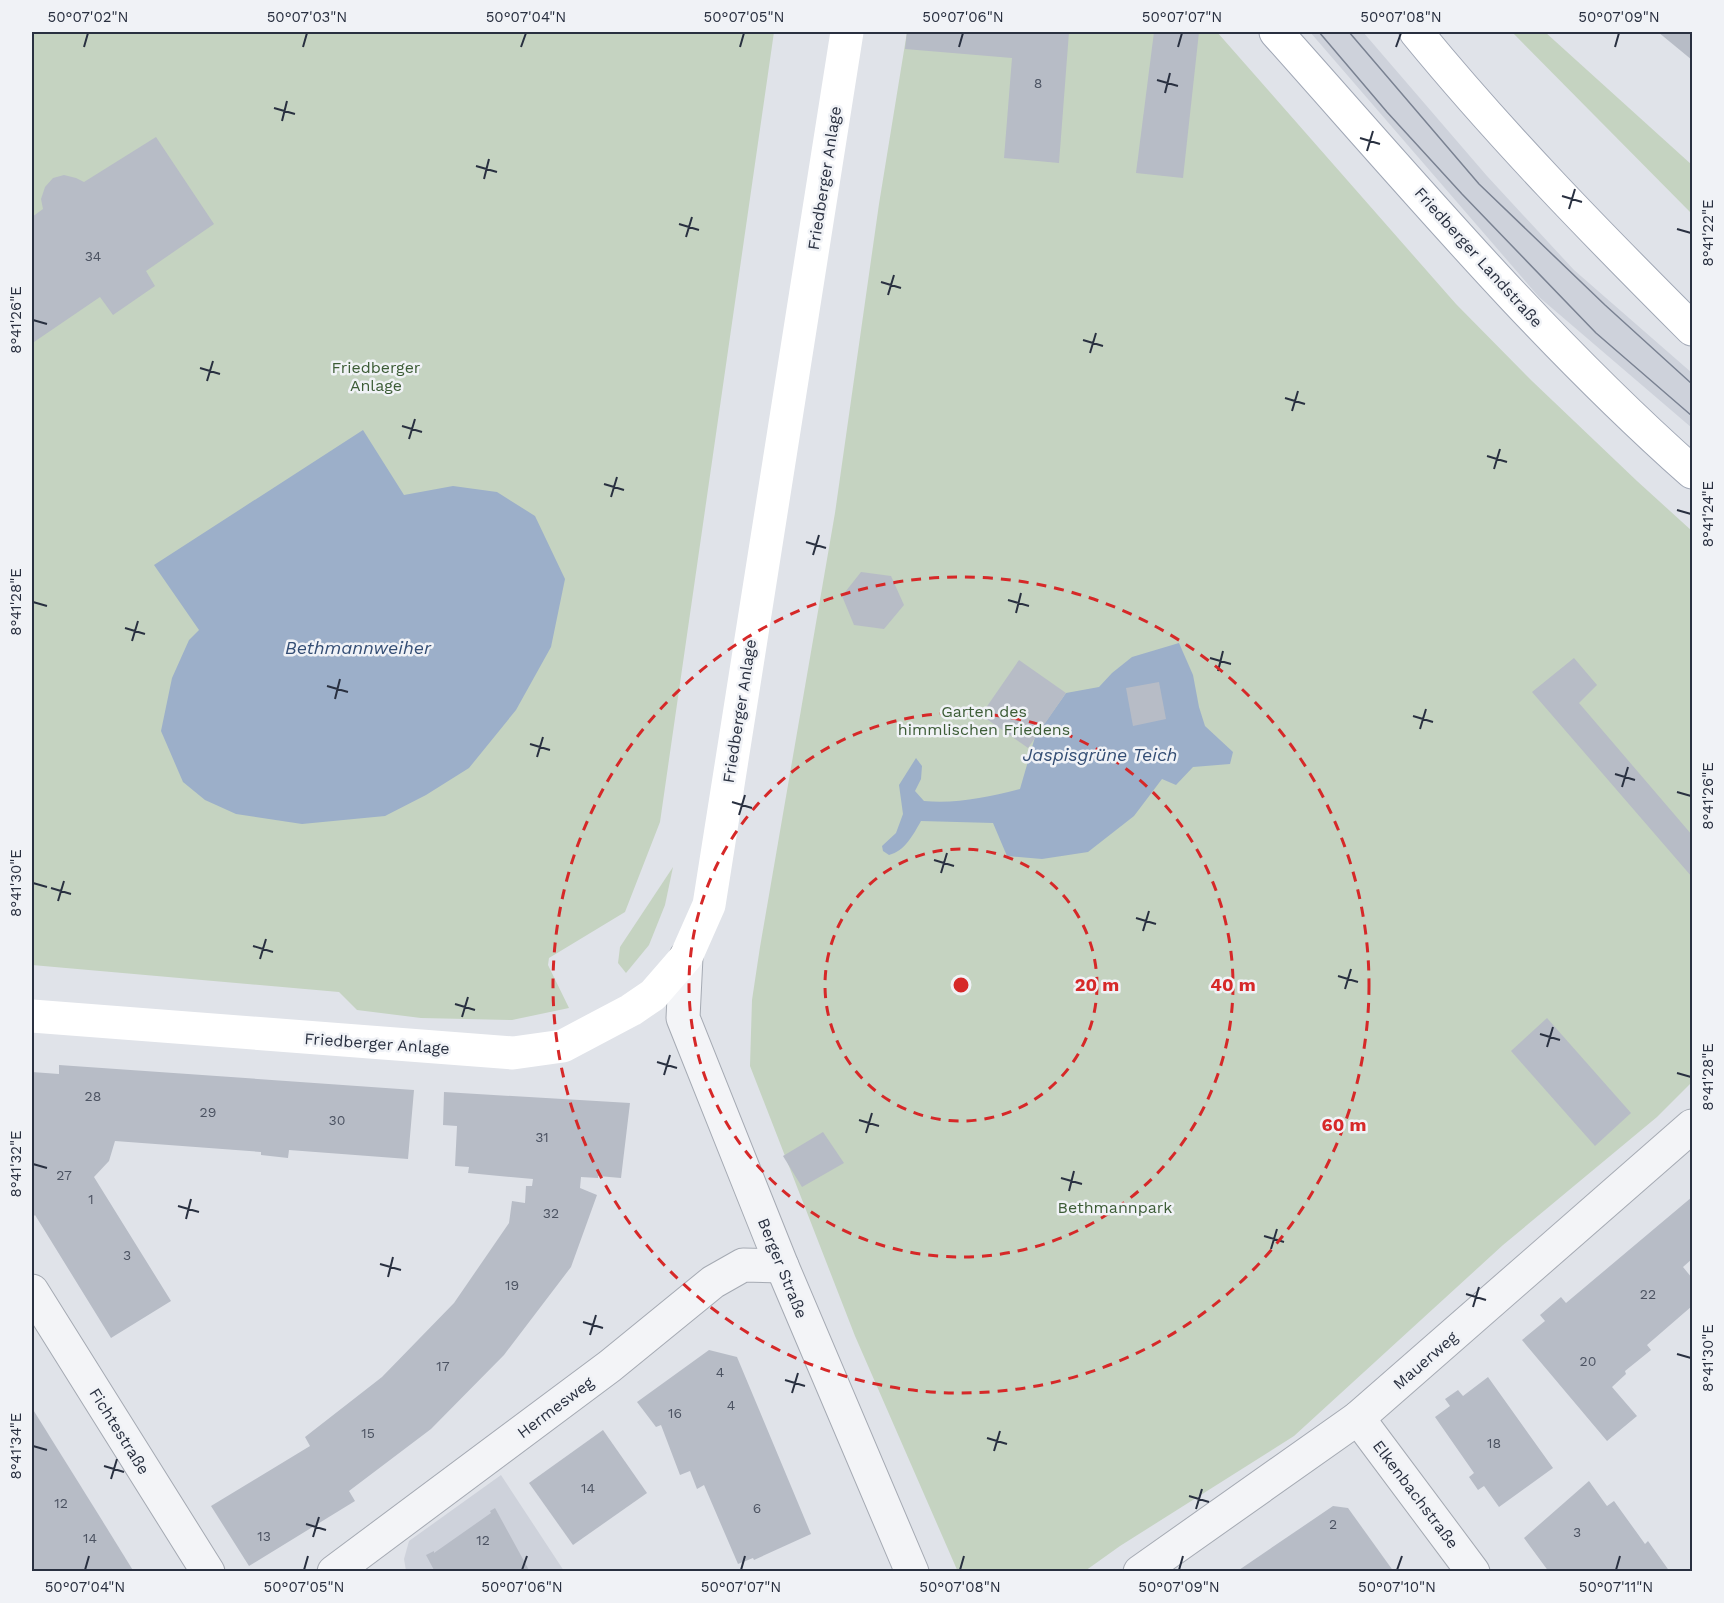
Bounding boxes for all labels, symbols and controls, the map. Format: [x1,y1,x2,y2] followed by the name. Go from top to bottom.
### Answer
[47,8,129,26] text: 50°07'02"N
[267,8,347,26] text: 50°07'03"N
[486,8,566,26] text: 50°07'04"N
[703,8,785,26] text: 50°07'05"N
[922,8,1004,26] text: 50°07'06"N
[1142,8,1222,26] text: 50°07'07"N
[1360,8,1442,26] text: 50°07'08"N
[1578,8,1660,26] text: 50°07'09"N
[1034,75,1042,91] house number: 8
[804,105,845,251] street label: Friedberger Anlage
[1411,183,1547,331] street label: Friedberger Landstraße
[1699,199,1717,267] text: 8°41'22"E
[85,248,101,264] house number: 34
[7,286,25,354] text: 8°41'26"E
[332,358,421,395] park label: Friedberger Anlage
[1699,481,1717,547] text: 8°41'24"E
[7,568,25,636] text: 8°41'28"E
[285,637,432,658] water label: Bethmannweiher
[719,638,760,784] street label: Friedberger Anlage
[898,702,1070,739] park label: Garten des himmlischen Friedens
[1023,744,1177,765] water label: Jaspisgrüne Teich
[1699,762,1717,830] text: 8°41'26"E
[7,849,25,917] text: 8°41'30"E
[1075,974,1119,995] text: 20 m
[1210,974,1256,995] text: 40 m
[951,975,971,995] centre of rings
[304,1029,450,1058] street label: Friedberger Anlage
[1699,1043,1717,1111] text: 8°41'28"E
[85,1088,101,1104] house number: 28
[200,1104,216,1120] house number: 29
[329,1112,345,1128] house number: 30
[1322,1114,1366,1135] text: 60 m
[535,1129,549,1145] house number: 31
[7,1130,25,1198] text: 8°41'32"E
[56,1167,72,1183] house number: 27
[88,1191,94,1207] house number: 1
[1058,1198,1172,1217] park label: Bethmannpark
[543,1205,559,1221] house number: 32
[754,1215,811,1321] street label: Berger Straße
[123,1247,131,1263] house number: 3
[505,1277,519,1293] house number: 19
[1640,1286,1656,1302] house number: 22
[1699,1324,1717,1392] text: 8°41'30"E
[1389,1327,1462,1394] street label: Mauerweg
[1580,1353,1596,1369] house number: 20
[436,1358,450,1374] house number: 17
[716,1364,724,1380] house number: 4
[513,1372,598,1442] street label: Hermesweg
[85,1385,154,1478] street label: Fichtestraße
[727,1397,735,1413] house number: 4
[668,1405,682,1421] house number: 16
[7,1413,25,1479] text: 8°41'34"E
[361,1425,375,1441] house number: 15
[1487,1435,1501,1451] house number: 18
[1369,1436,1462,1552] street label: Elkenbachstraße
[581,1480,595,1496] house number: 14
[54,1495,68,1511] house number: 12
[753,1500,761,1516] house number: 6
[1329,1516,1337,1532] house number: 2
[1573,1524,1581,1540] house number: 3
[257,1528,271,1544] house number: 13
[83,1530,97,1546] house number: 14
[476,1532,490,1548] house number: 12
[45,1578,125,1596] text: 50°07'04"N
[263,1578,345,1596] text: 50°07'05"N
[481,1578,563,1596] text: 50°07'06"N
[701,1578,781,1596] text: 50°07'07"N
[919,1578,1001,1596] text: 50°07'08"N
[1138,1578,1220,1596] text: 50°07'09"N
[1358,1578,1436,1596] text: 50°07'10"N
[1579,1578,1653,1596] text: 50°07'11"N

